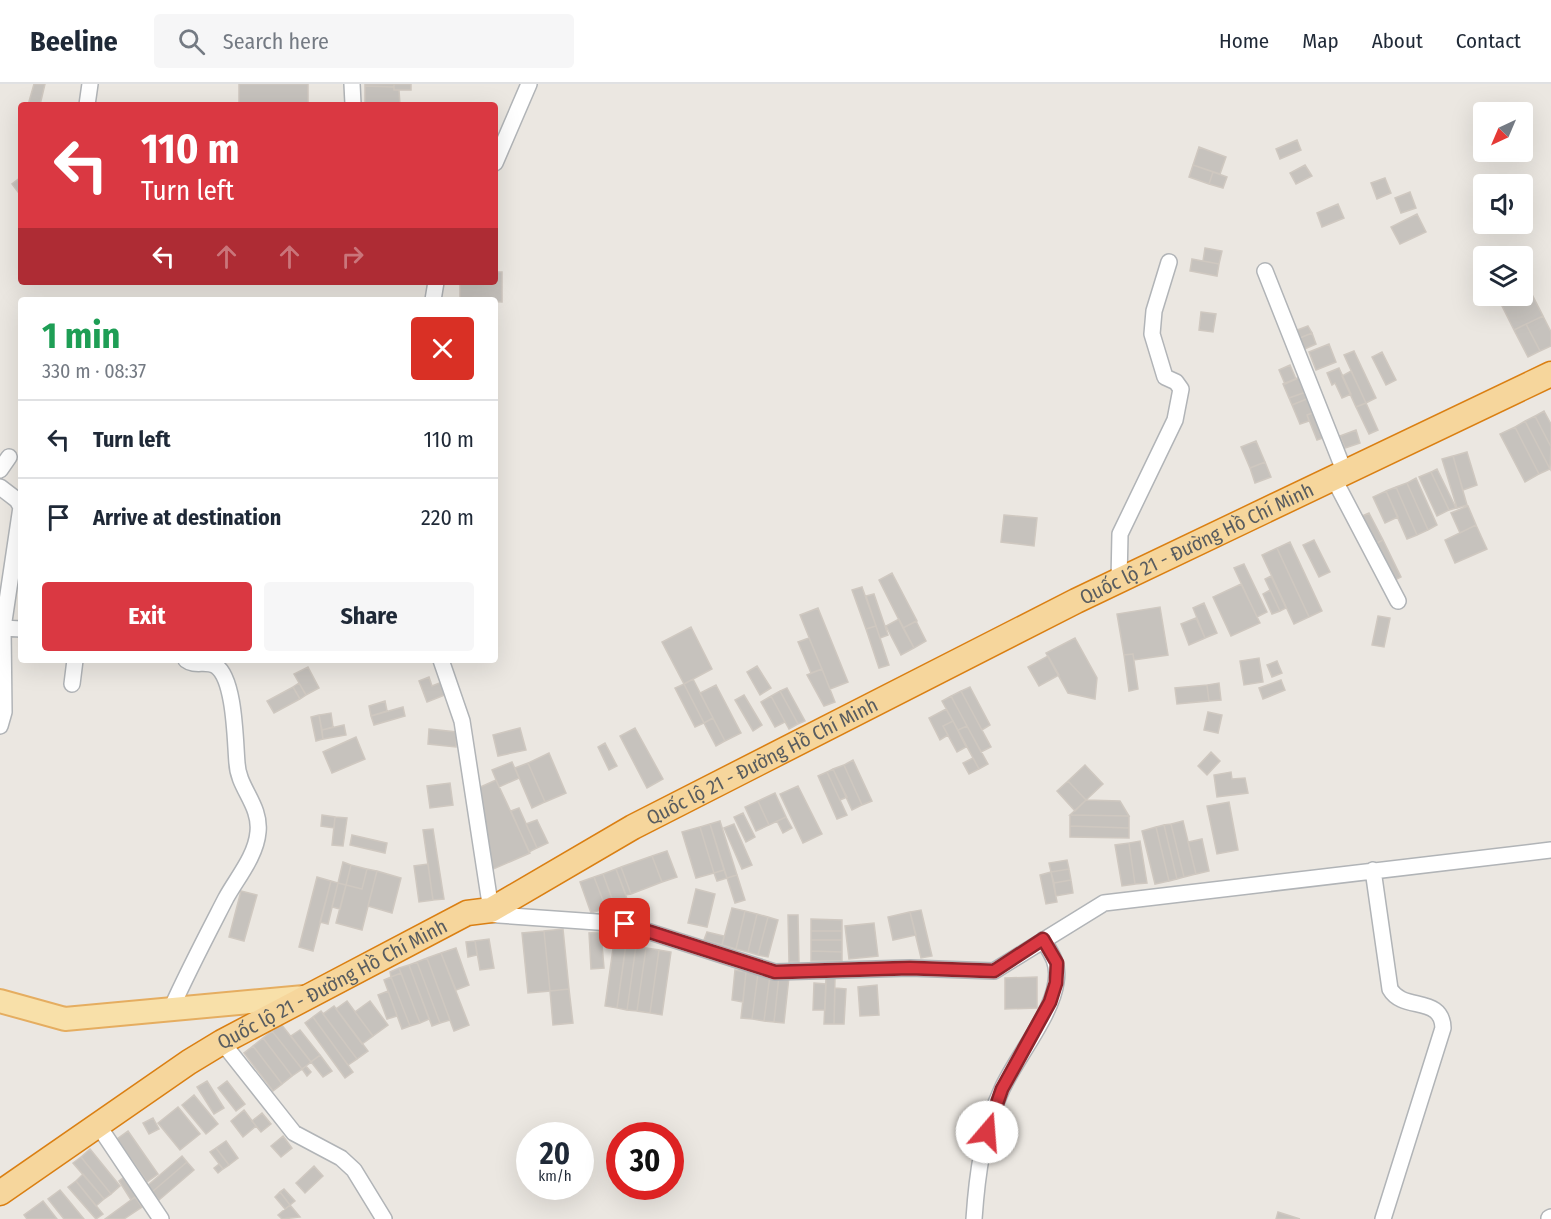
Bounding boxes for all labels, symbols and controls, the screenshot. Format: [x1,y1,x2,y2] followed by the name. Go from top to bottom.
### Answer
[154,14,574,68] search box
[30,25,118,58] text: Beeline
[175,25,208,58] icon: search
[223,28,329,55] text: Search here
[1219,28,1269,54] text: Home
[1302,28,1339,54] text: Map
[1372,28,1423,54] text: About
[1456,28,1521,54] text: Contact
[1473,102,1533,162] north arrow
[1473,102,1533,306] map controls
[141,124,240,174] text: 110 m
[42,126,120,204] icon: left
[1473,174,1533,234] button: sound
[141,175,234,207] text: Turn left
[147,240,180,273] icon: left
[210,240,243,273] icon: ahead
[273,240,306,273] icon: ahead
[336,240,369,273] icon: right
[1473,246,1533,306] button: layers
[42,314,120,358] text: 1 min
[411,317,474,380] button: close
[42,359,146,383] text: 330 m · 08:37
[42,423,75,456] icon: left
[93,426,171,453] text: Turn left
[424,426,474,453] text: 110 m
[1076,477,1317,609] street label: Quốc lộ 21 - Đường Hồ Chí Minh
[42,501,75,534] icon: arrive
[93,504,281,531] text: Arrive at destination
[421,504,474,531] text: 220 m
[42,582,252,651] button: Exit
[264,582,474,651] button: Share
[642,692,882,830] street label: Quốc lộ 21 - Đường Hồ Chí Minh
[599,898,650,949] pin
[608,907,641,940] icon: arrive
[213,914,451,1054] street label: Quốc lộ 21 - Đường Hồ Chí Minh
[955,1100,1019,1164] position arrow
[606,1122,684,1200] speed limit sign: 30
[540,1136,570,1172] text: 20
[538,1167,572,1185] text: km/h

